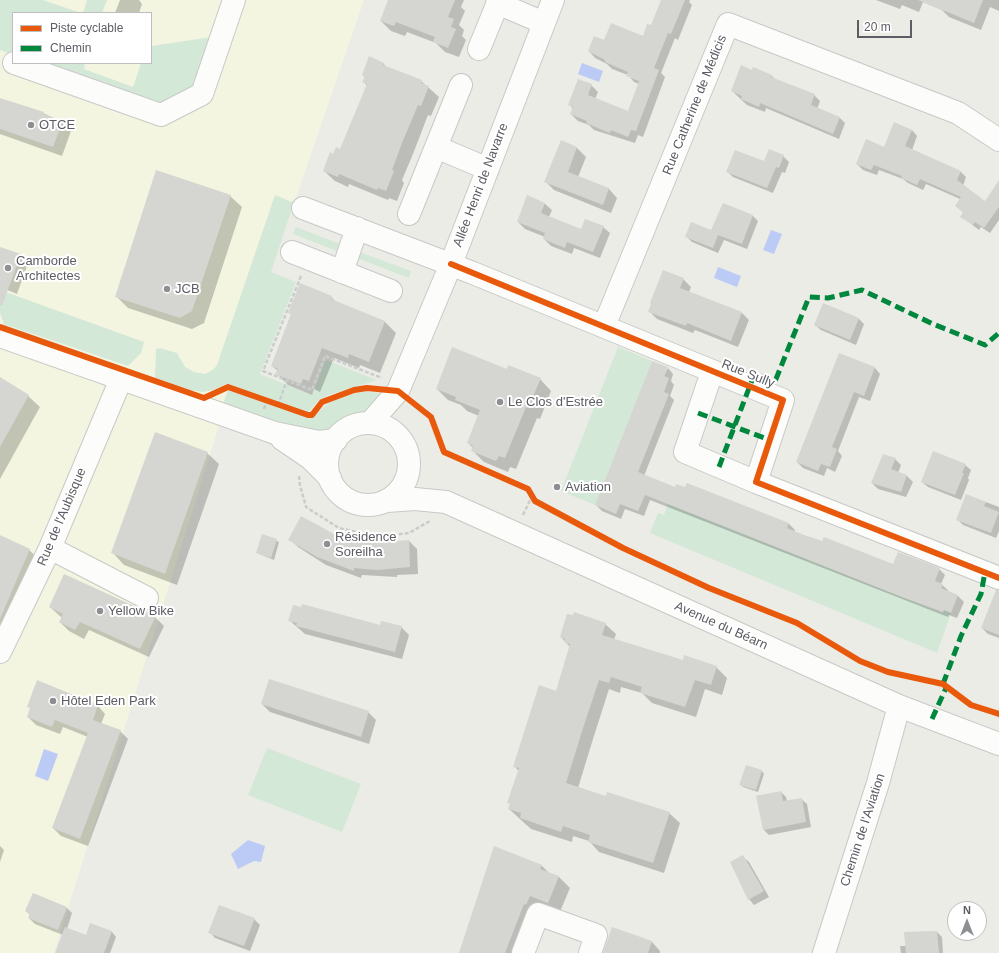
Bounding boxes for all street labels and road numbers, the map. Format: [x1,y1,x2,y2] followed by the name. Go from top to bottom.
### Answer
[660,33,730,177] street label: Rue Catherine de Médicis
[450,121,512,249] street label: Allée Henri de Navarre
[719,356,777,392] street label: Rue Sully
[34,466,90,568] street label: Rue de l'Aubisque
[672,598,770,654] street label: Avenue du Béarn
[837,772,889,888] street label: Chemin de l'Aviation

